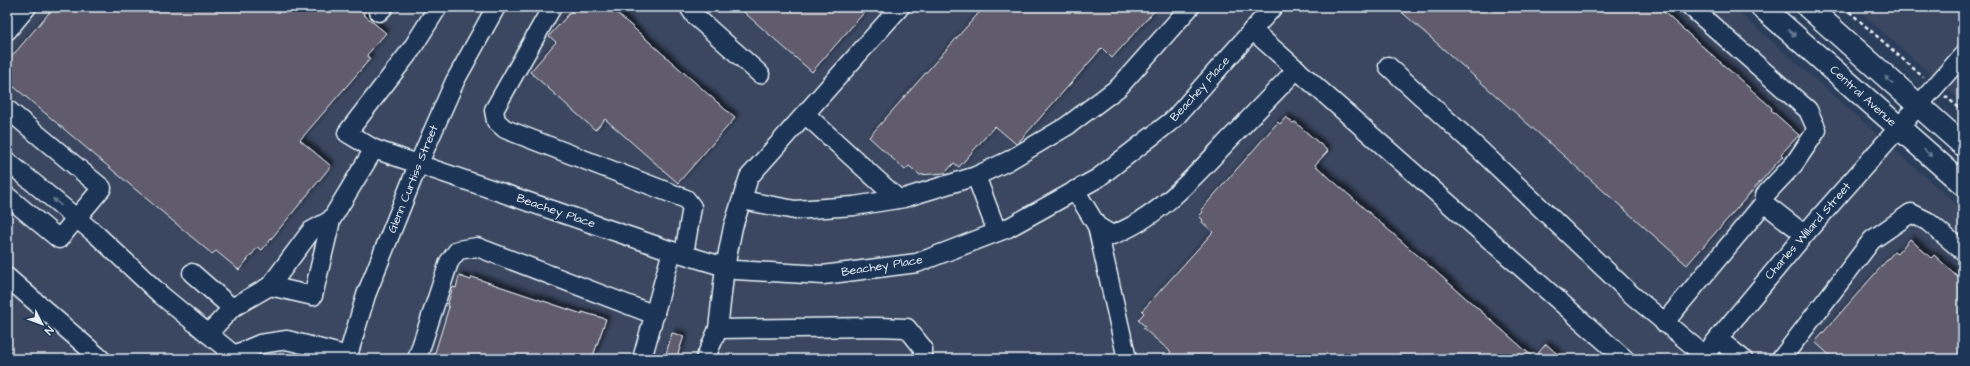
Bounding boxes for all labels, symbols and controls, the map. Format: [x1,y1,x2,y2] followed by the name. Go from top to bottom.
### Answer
[1787,28,1796,37] one-way arrow
[1166,52,1235,126] street label: Beachey Place
[1826,61,1900,131] street label: Central Avenue
[1884,75,1894,84] one-way arrow
[384,122,443,236] street label: Glenn Curtiss Street
[1923,149,1933,158] one-way arrow
[1761,179,1855,283] street label: Charles Willard Street
[514,190,598,234] street label: Beachey Place
[52,197,63,206] one-way arrow
[840,251,925,282] street label: Beachey Place
[22,304,62,344] north arrow
[41,323,57,338] text: N

